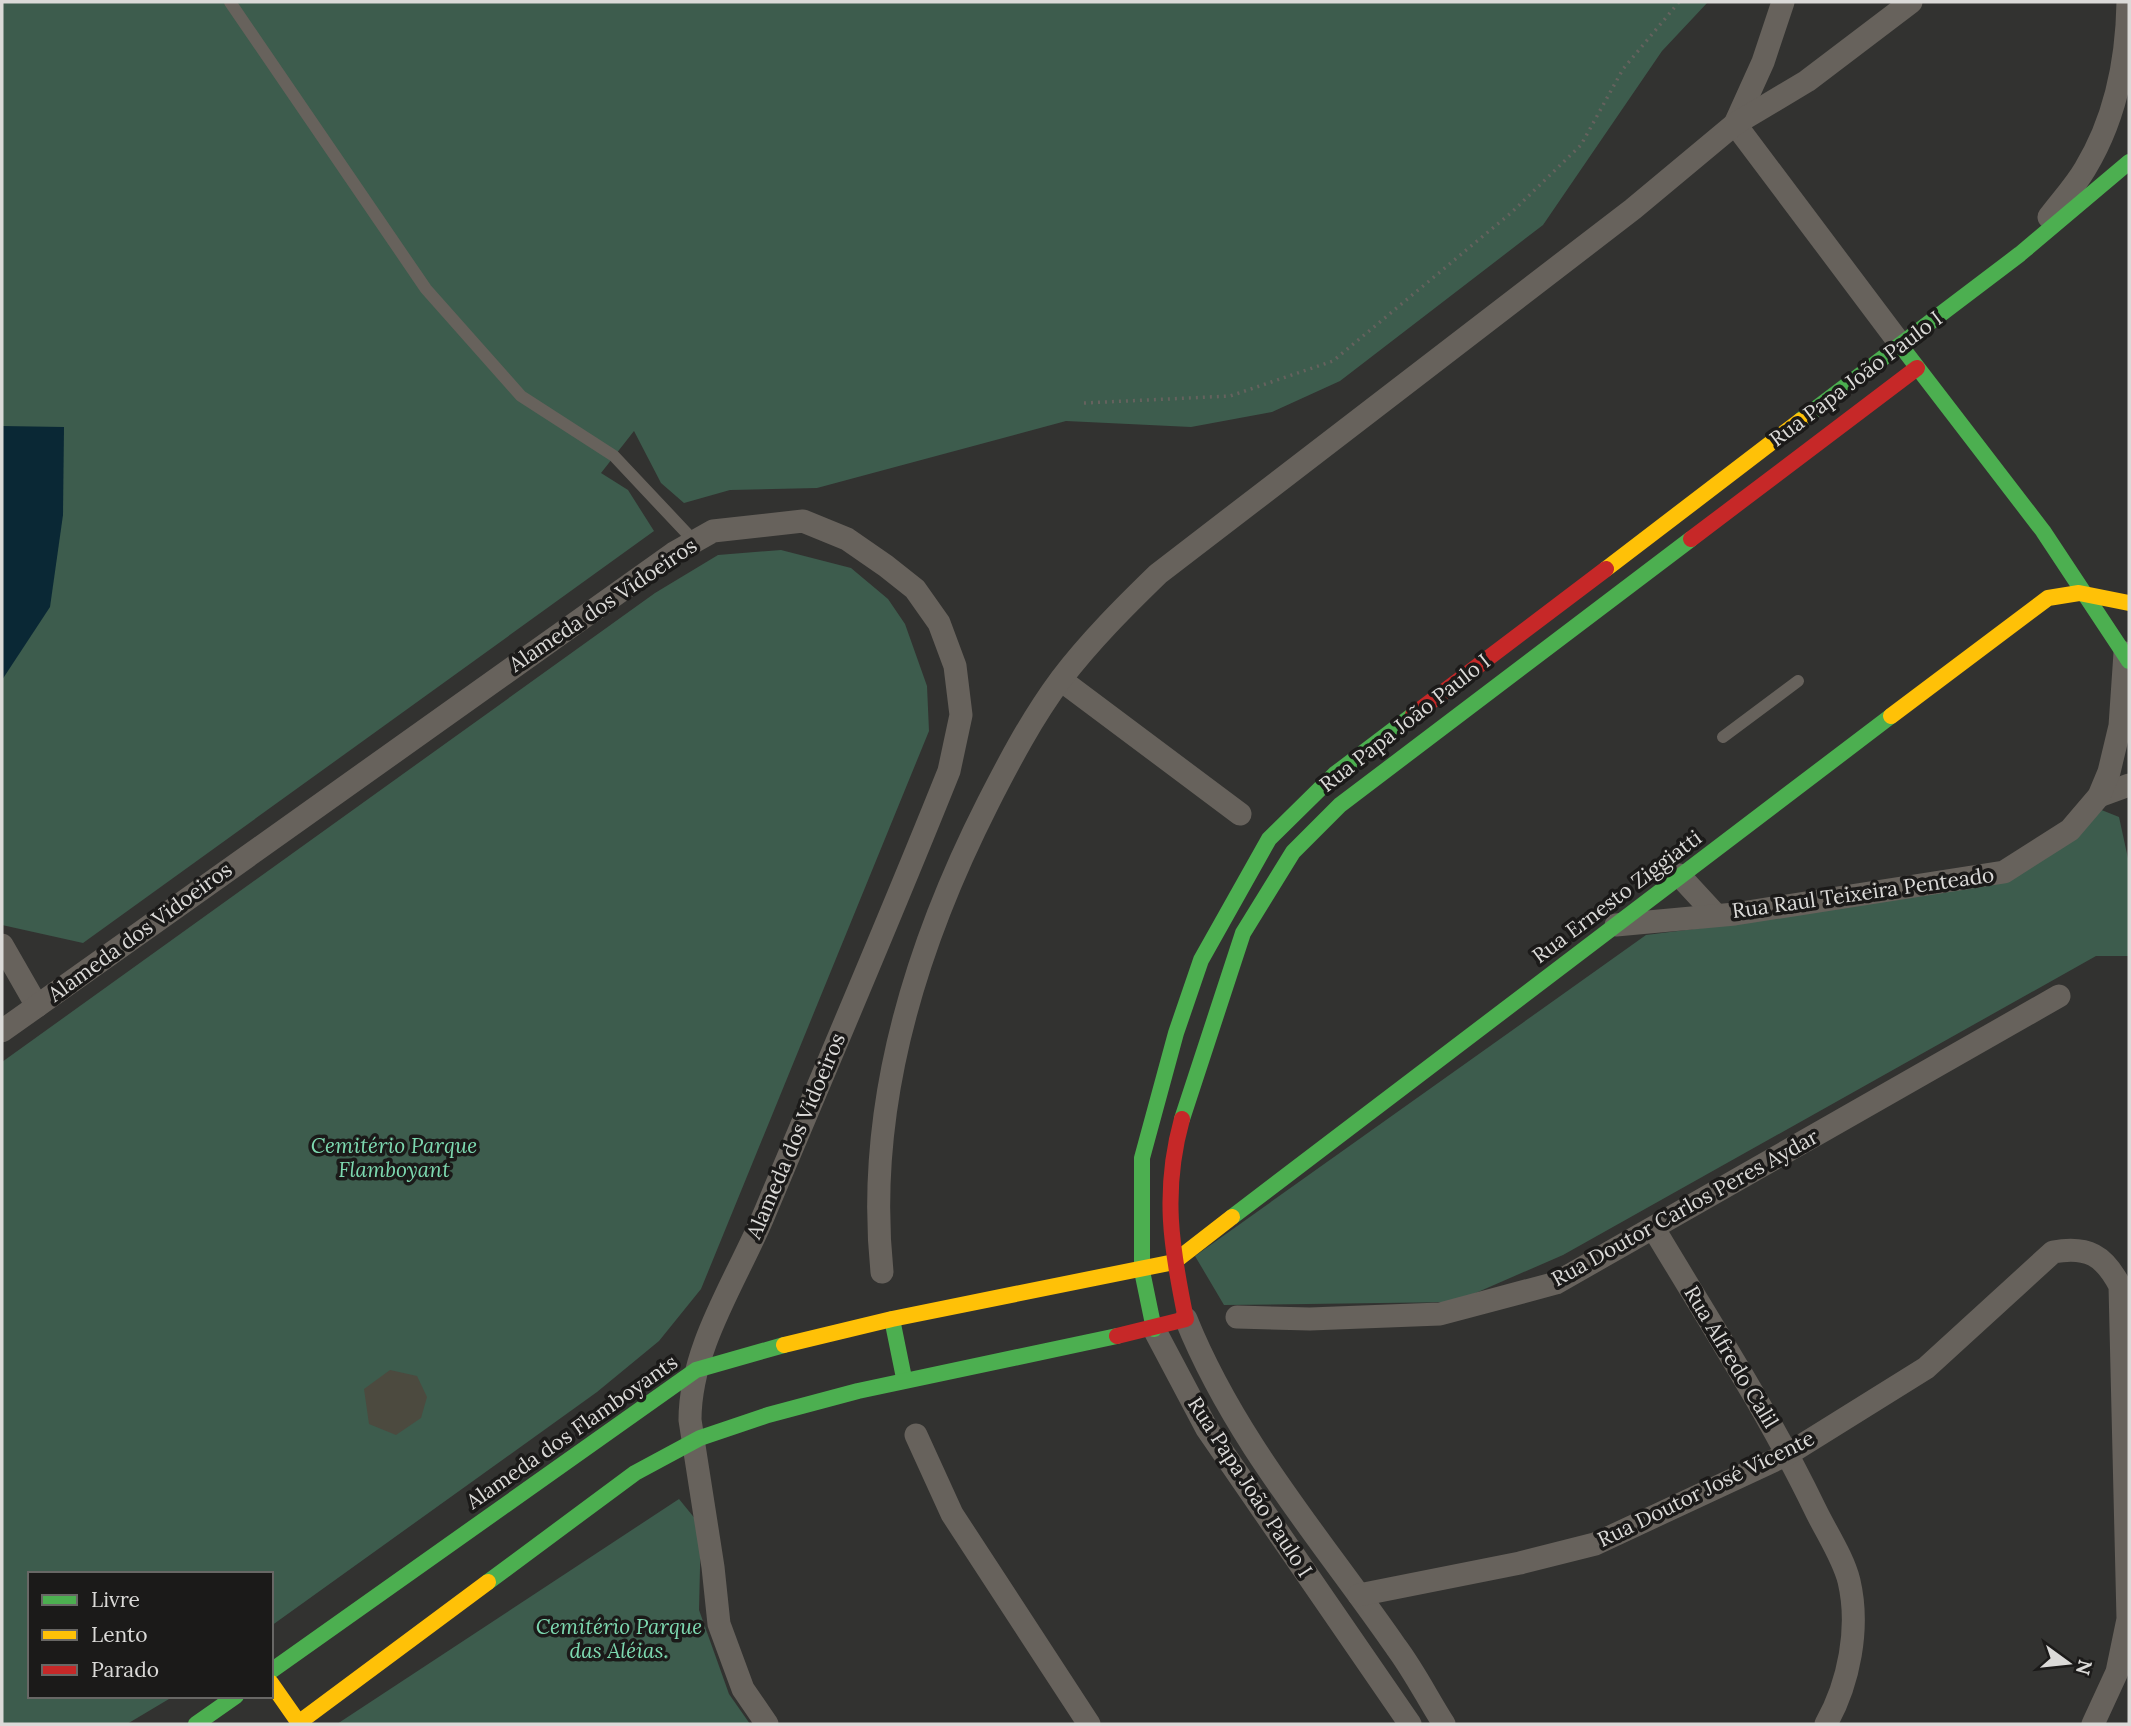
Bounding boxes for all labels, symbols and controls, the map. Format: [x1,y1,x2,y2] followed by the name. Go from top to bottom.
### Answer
[1764,305,1947,452] street label: Rua Papa João Paulo I
[503,532,702,678] street label: Alameda dos Vidoeiros
[1314,647,1496,798] street label: Rua Papa João Paulo I
[1527,824,1707,969] street label: Rua Ernesto Ziggiatti
[42,856,237,1008] street label: Alameda dos Vidoeiros
[1730,861,1996,924] street label: Rua Raul Teixeira Penteado
[740,1029,851,1244] street label: Alameda dos Vidoeiros
[1547,1123,1823,1292] street label: Rua Doutor Carlos Peres Aydar
[311,1132,477,1183] park label: Cemitério Parque Flamboyant
[1678,1281,1785,1433] street label: Rua Alfredo Calil
[460,1348,683,1516] street label: Alameda dos Flamboyants
[1182,1392,1319,1582] street label: Rua Papa João Paulo I
[1593,1424,1819,1553] street label: Rua Doutor José Vicente
[28,1572,273,1698] legend
[91,1586,140,1613] text: Livre
[536,1613,702,1664] park label: Cemitério Parque das Aléias.
[91,1621,148,1648] text: Lento
[2033,1628,2103,1698] north arrow
[91,1656,159,1683] text: Parado
[2071,1657,2098,1678] text: N

